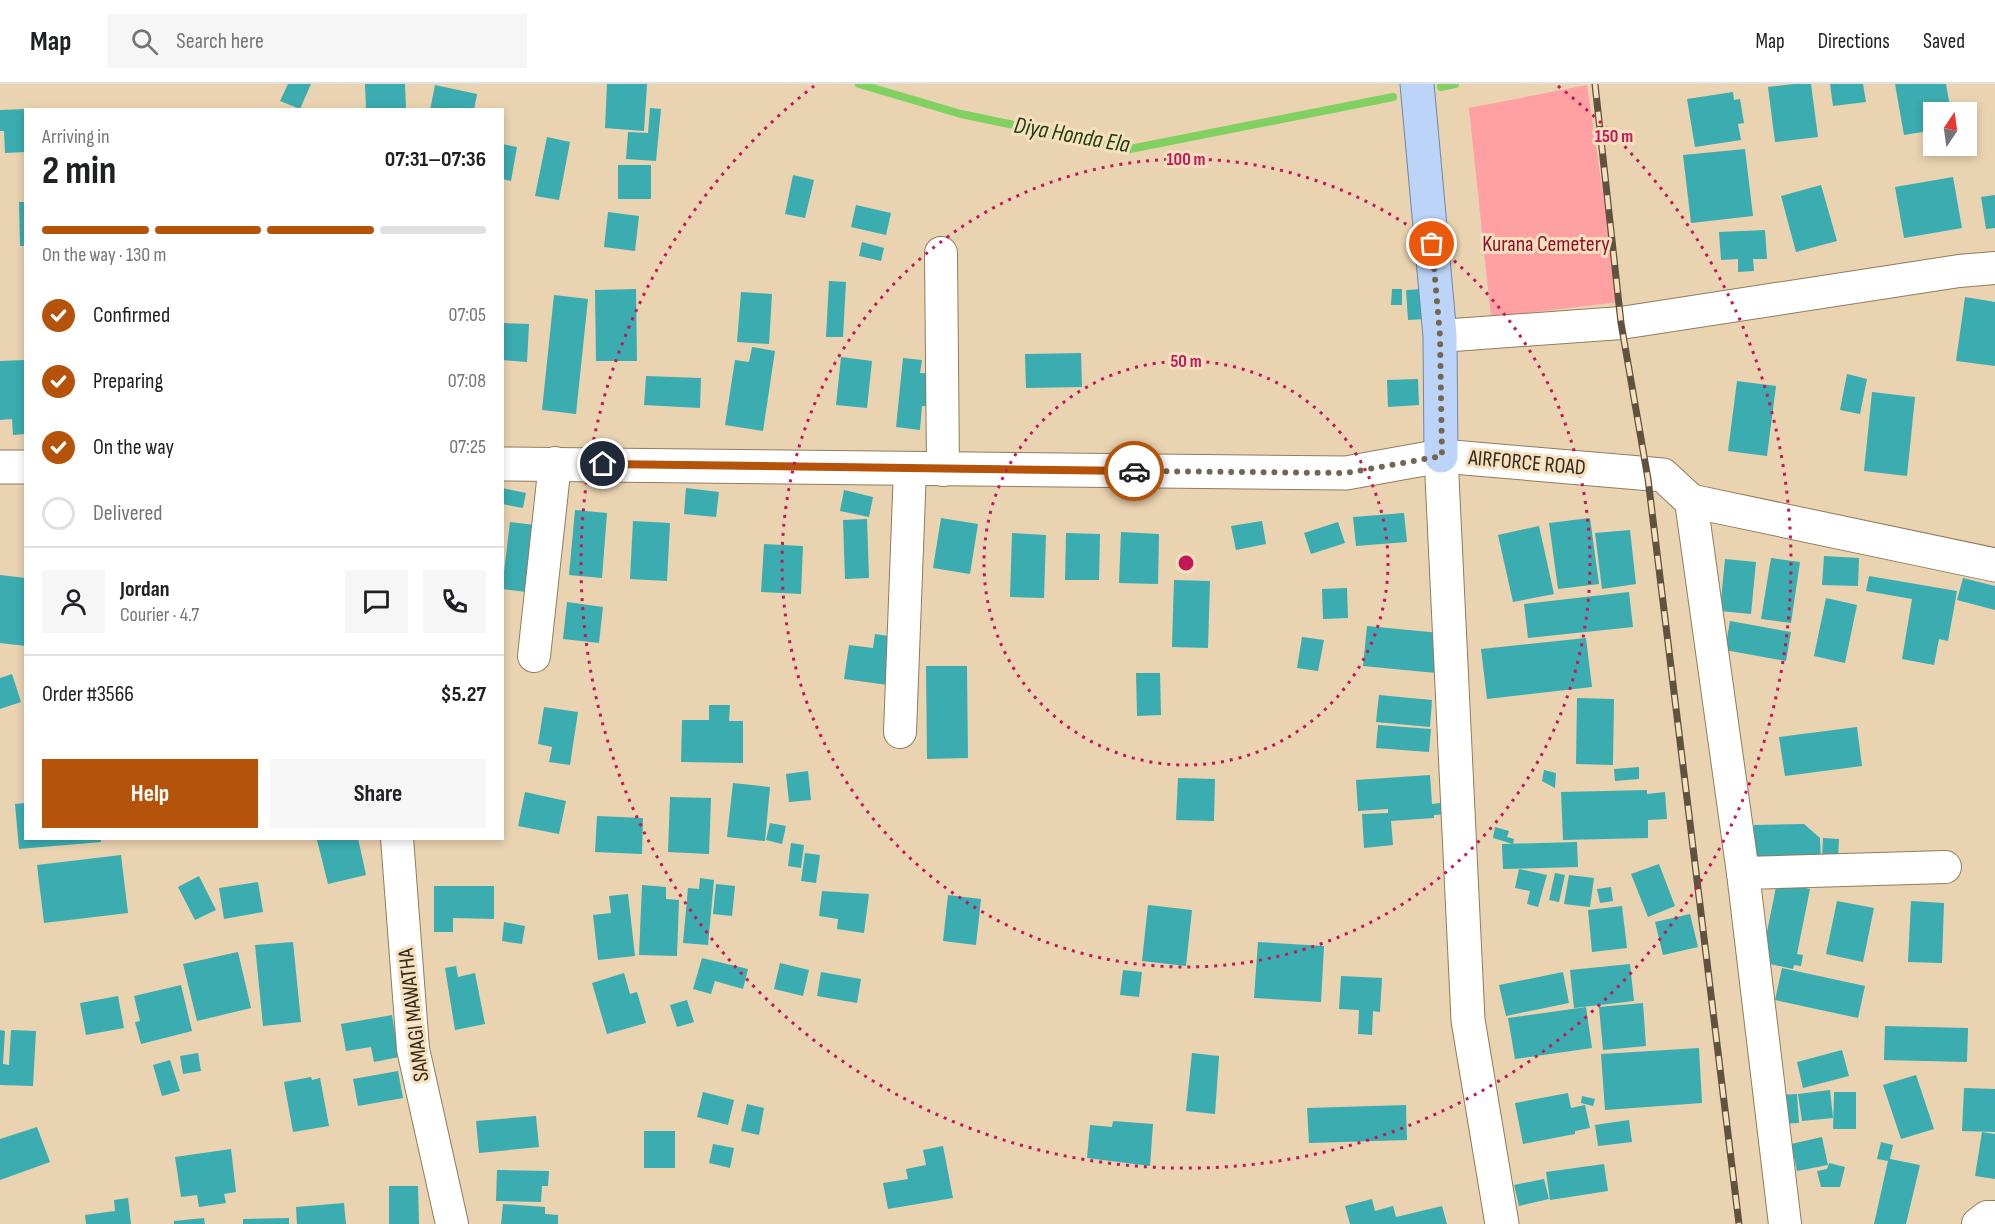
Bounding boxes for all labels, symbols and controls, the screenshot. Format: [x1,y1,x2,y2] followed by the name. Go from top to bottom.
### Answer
[107,14,527,68] search box
[30,25,71,58] text: Map
[128,25,161,58] icon: search
[176,28,264,55] text: Search here
[1755,29,1785,54] text: Map
[1818,29,1890,54] text: Directions
[1923,29,1965,54] text: Saved
[1923,102,1977,156] north arrow
[1923,102,1977,156] map controls
[1012,111,1132,159] water label: Diya Honda Ela
[42,125,110,149] text: Arriving in
[1595,126,1633,147] text: 150 m
[385,146,486,173] text: 07:31–07:36
[42,148,116,195] text: 2 min
[1167,149,1206,170] text: 100 m
[1406,218,1457,269] pin
[1415,227,1448,260] icon: bag
[1482,231,1610,258] park label: Kurana Cemetery
[42,243,166,267] text: On the way · 130 m
[42,299,75,332] icon: check
[93,302,170,329] text: Confirmed
[449,303,486,327] text: 07:05
[1170,351,1202,372] text: 50 m
[42,365,75,398] icon: check
[93,368,163,395] text: Preparing
[448,369,486,393] text: 07:08
[42,431,75,464] icon: check
[93,434,174,461] text: On the way
[449,435,486,459] text: 07:25
[577,438,628,489] pin
[1104,441,1164,501] courier
[1466,444,1587,482] street label: AIRFORCE ROAD
[586,447,619,480] icon: home
[1118,455,1151,488] icon: car
[93,500,162,527] text: Delivered
[1176,553,1196,573] centre of rings
[42,570,105,633] button: person
[345,570,408,633] button: chat
[423,570,486,633] button: phone
[120,576,169,603] text: Jordan
[120,603,199,627] text: Courier · 4.7
[42,681,134,708] text: Order #3566
[440,681,486,708] text: $5.27
[42,759,258,828] button: Help
[270,759,486,828] button: Share
[392,946,436,1083] street label: SAMAGI MAWATHA

